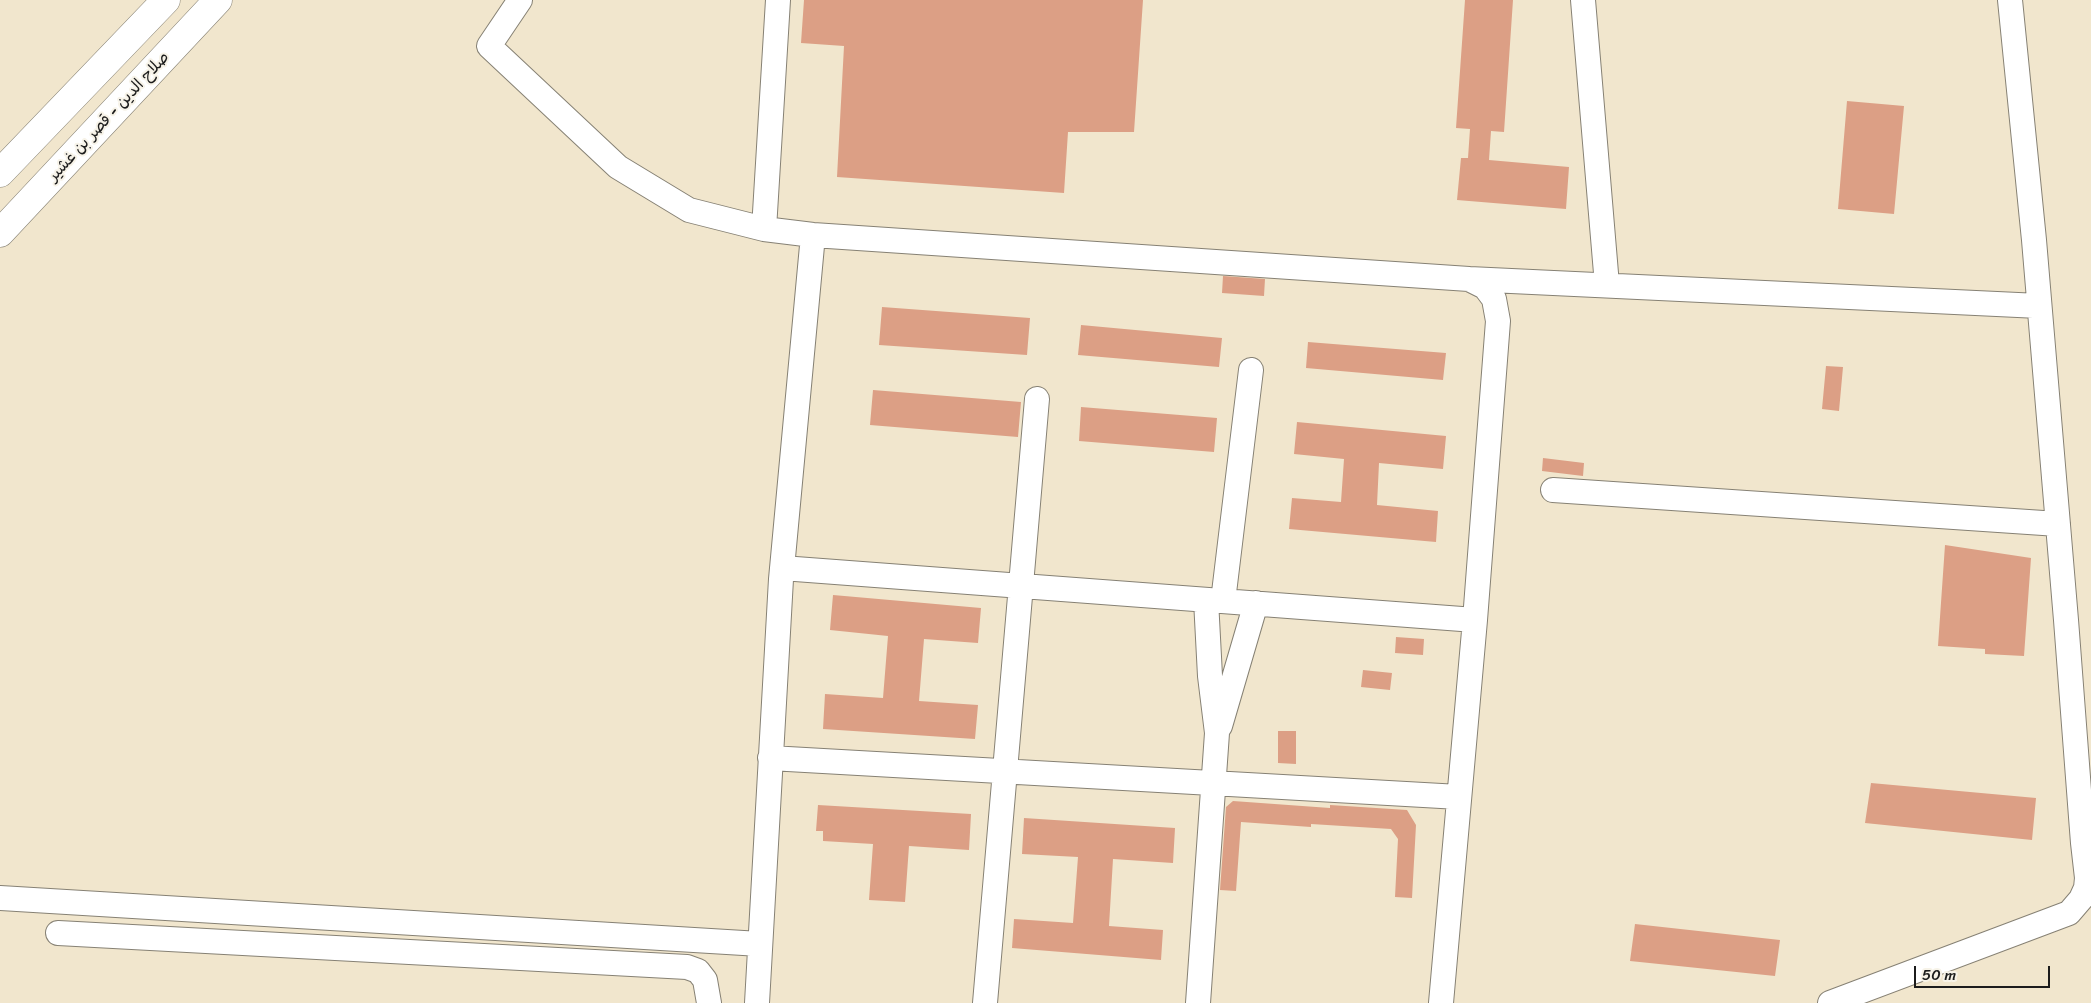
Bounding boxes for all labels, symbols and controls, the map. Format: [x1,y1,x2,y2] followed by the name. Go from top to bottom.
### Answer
[44,48,174,186] street label: صلاح الدين - قصر بن غشير
[1916,956,2052,988] scale bar
[1922,962,1956,988] text: 50 m

